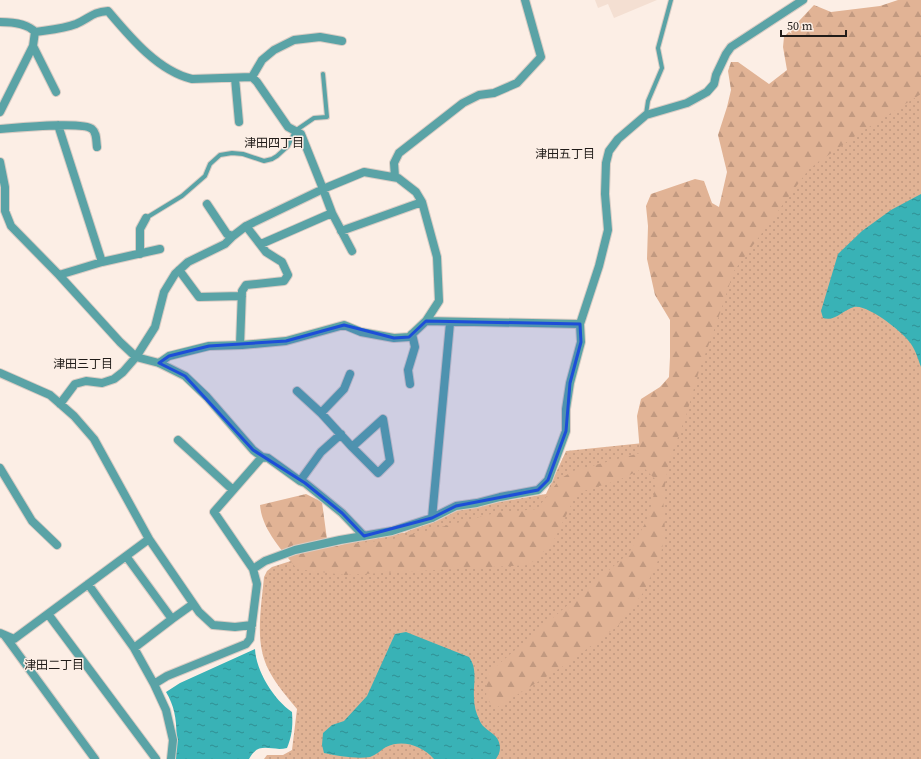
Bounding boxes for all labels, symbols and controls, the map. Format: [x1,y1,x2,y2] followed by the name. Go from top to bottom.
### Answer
[781,12,846,38] scale bar
[787,18,813,34] text: 50 m
[244,135,304,151] district label: 津田四丁目
[535,146,595,162] district label: 津田五丁目
[53,356,113,372] district label: 津田三丁目
[24,657,84,673] district label: 津田二丁目

